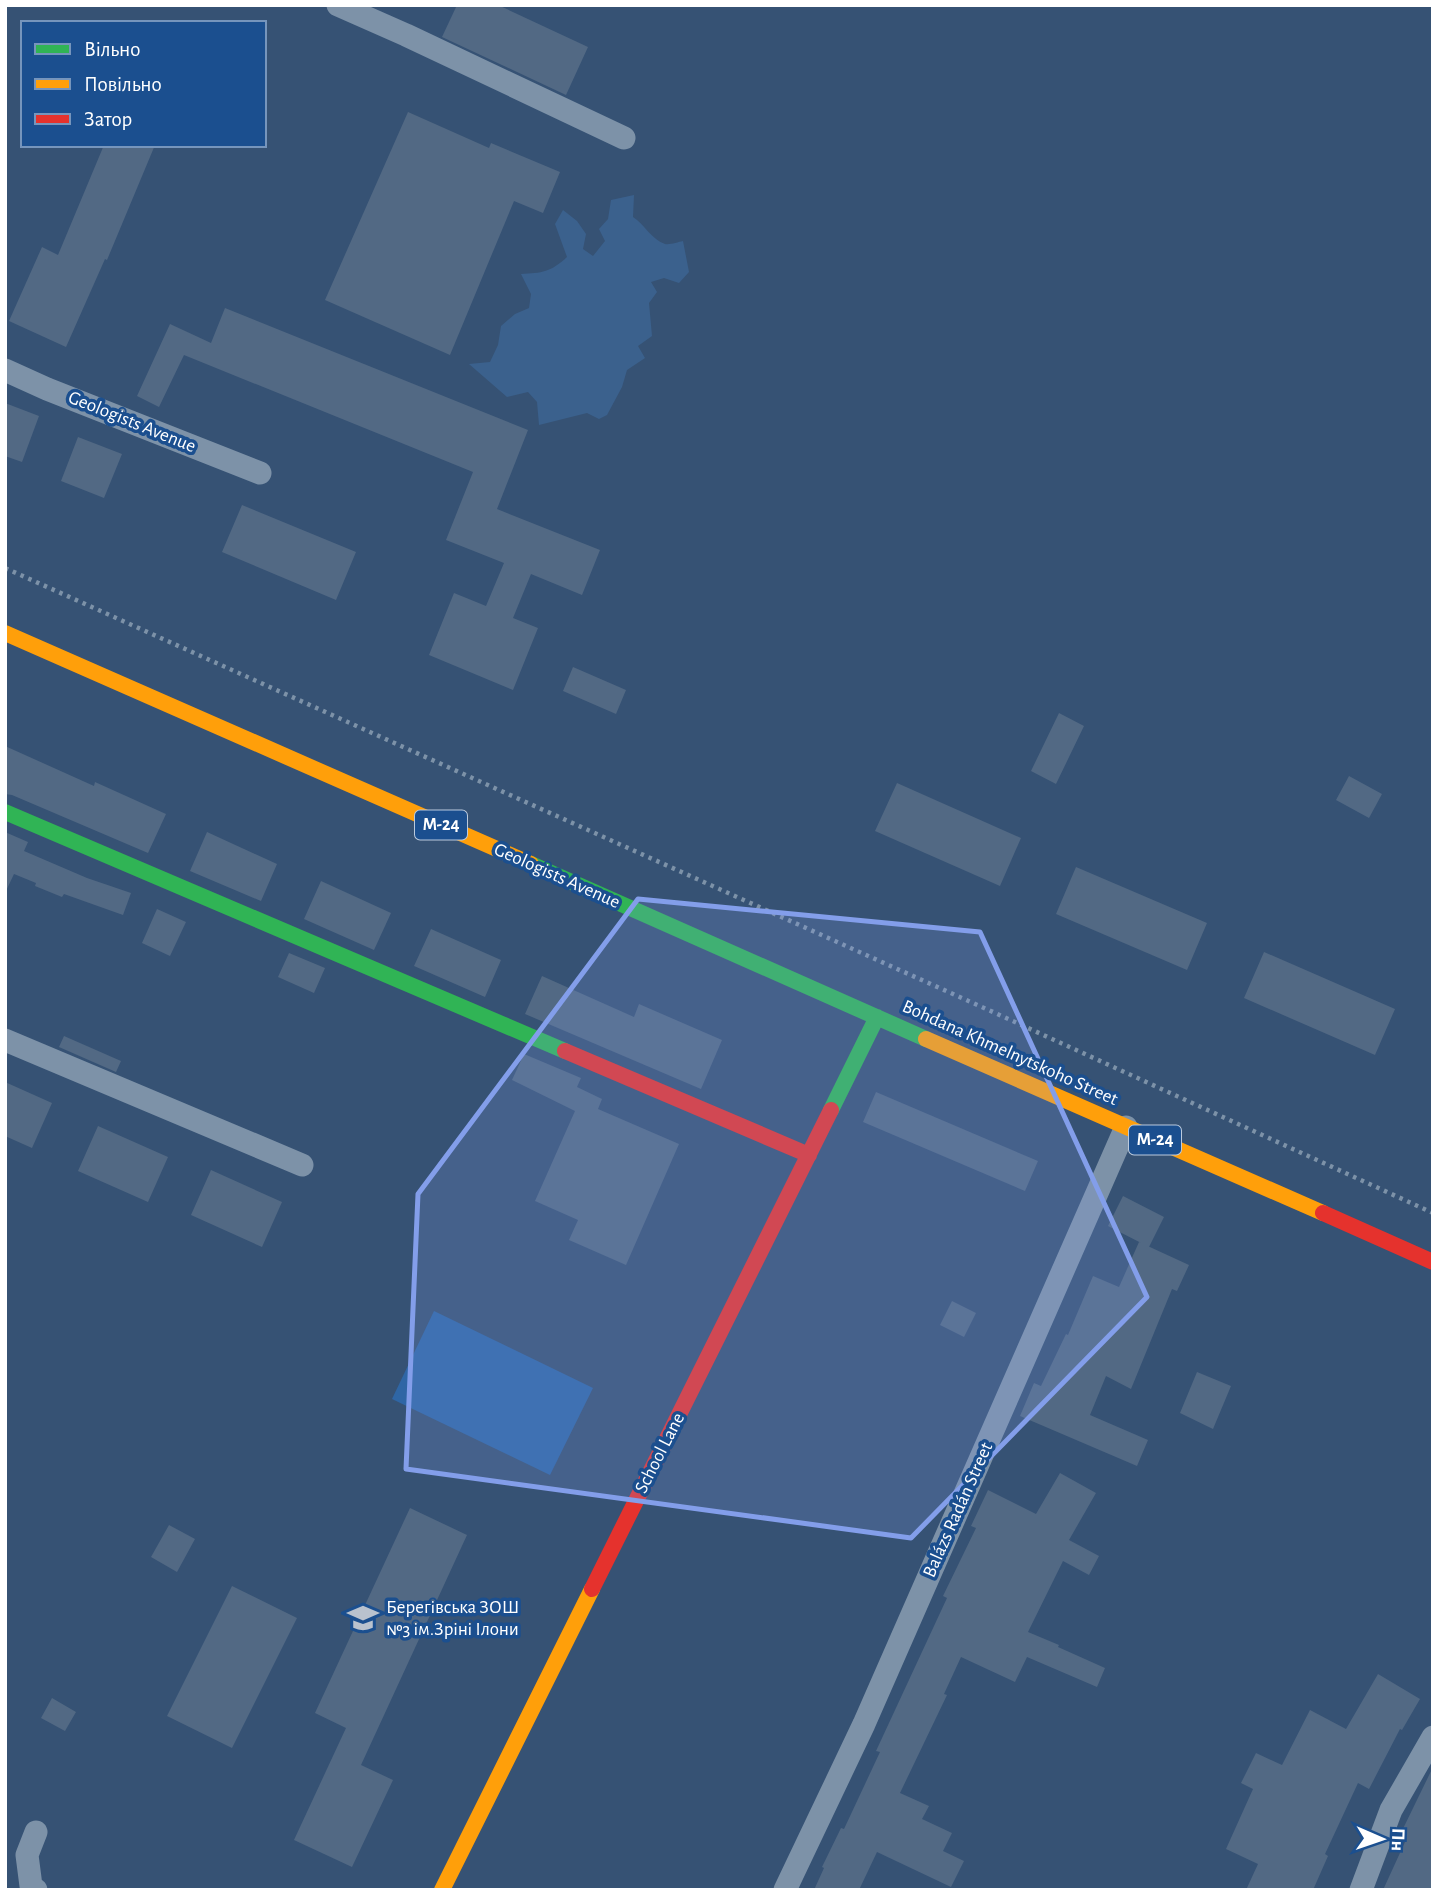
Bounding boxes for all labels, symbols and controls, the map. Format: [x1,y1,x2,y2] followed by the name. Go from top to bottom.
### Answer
[21,21,266,147] legend
[84,39,140,60] text: Вільно
[84,74,162,95] text: Повільно
[84,109,132,130] text: Затор
[66,388,198,456] street label: Geologists Avenue
[415,810,467,840] road number: М-24
[491,840,623,912] street label: Geologists Avenue
[899,997,1121,1109] street label: Bohdana Khmelnytskoho Street
[1129,1126,1181,1154] road number: М-24
[632,1410,688,1496] street label: School Lane
[920,1440,996,1580] street label: Balázs Radán Street
[386,1598,520,1639] place label: Берегівська ЗОШ №3 ім.Зріні Ілони
[346,1601,380,1635] school or university icon: Берегівська ЗОШ №3 ім.Зріні Ілони
[1347,1804,1417,1874] north arrow
[1388,1828,1407,1851] text: Пн

